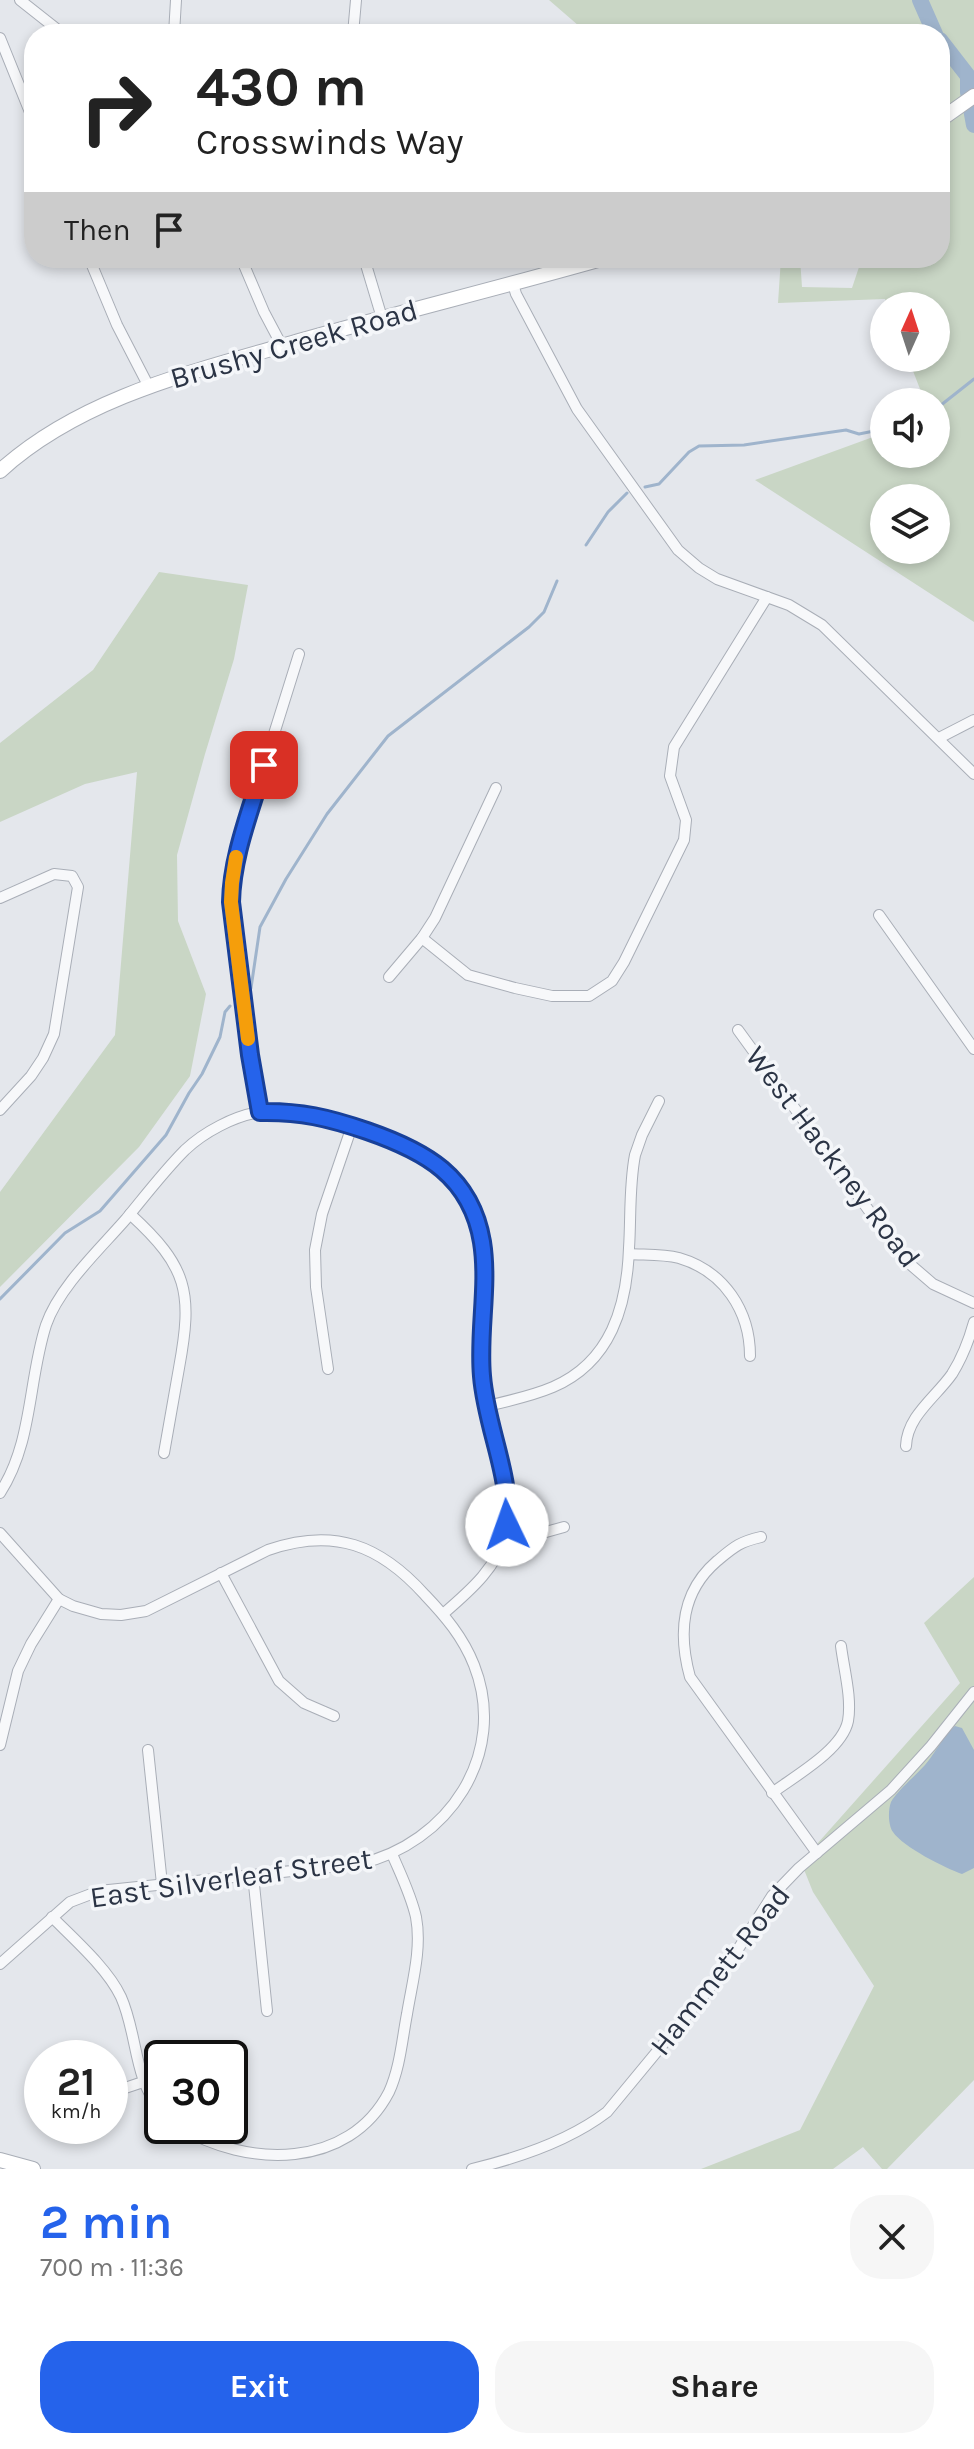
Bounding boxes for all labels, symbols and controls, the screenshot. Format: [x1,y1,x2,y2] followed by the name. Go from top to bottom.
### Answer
[196,54,367,119] text: 430 m
[64,56,168,160] icon: right
[196,121,464,163] text: Crosswinds Way
[147,208,191,252] icon: arrive
[64,212,131,248] text: Then
[166,291,422,397] street label: Brushy Creek Road
[870,292,950,372] north arrow
[870,292,950,564] map controls
[870,388,950,468] button: sound
[870,484,950,564] button: layers
[230,731,298,799] pin
[242,743,286,787] icon: arrive
[738,1039,928,1275] street label: West Hackney Road
[465,1483,549,1567] position arrow
[88,1840,374,1916] street label: East Silverleaf Street
[642,1877,798,2063] street label: Hammett Road
[144,2040,248,2144] speed limit sign: 30
[57,2058,95,2105] text: 21
[51,2100,101,2123] text: km/h
[40,2194,172,2250] text: 2 min
[850,2195,934,2279] button: close
[40,2252,184,2283] text: 700 m · 11:36
[40,2341,479,2433] button: Exit
[495,2341,934,2433] button: Share

